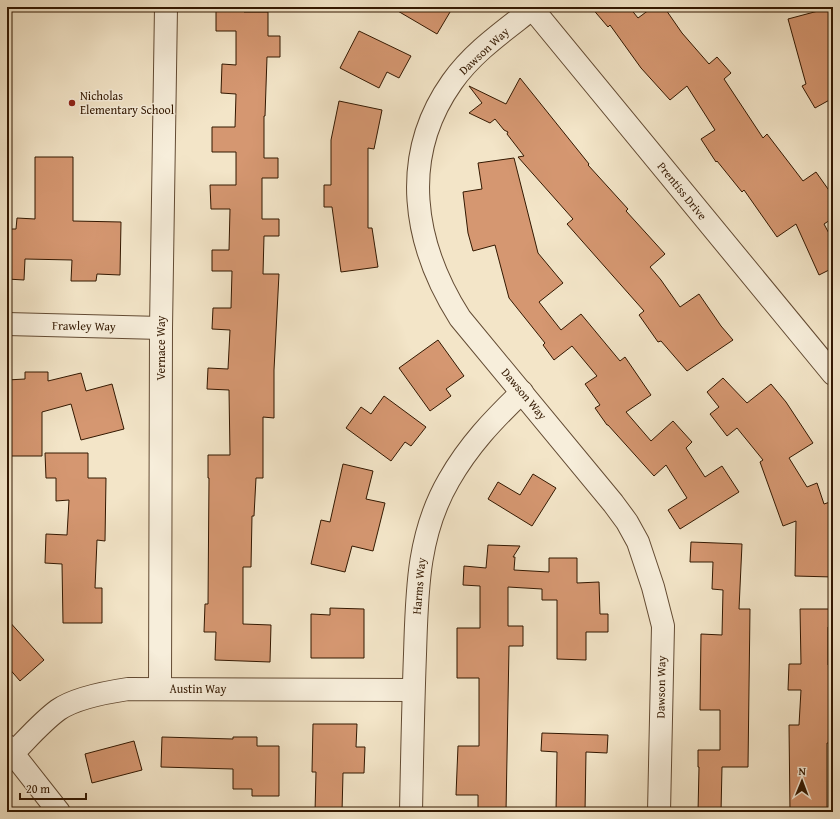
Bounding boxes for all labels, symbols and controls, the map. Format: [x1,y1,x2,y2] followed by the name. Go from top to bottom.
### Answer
[455,23,512,78] street label: Dawson Way
[80,87,175,118] place label: Nicholas Elementary School
[67,98,77,108] marker: Nicholas Elementary School
[654,158,711,224] street label: Prentiss Drive
[152,315,169,381] street label: Vernace Way
[52,316,116,335] street label: Frawley Way
[498,364,551,423] street label: Dawson Way
[408,557,429,615] street label: Harms Way
[651,655,670,719] street label: Dawson Way
[170,680,226,697] street label: Austin Way
[782,761,822,801] north arrow
[798,763,807,779] text: N
[20,775,86,801] scale bar
[26,780,50,797] text: 20 m

